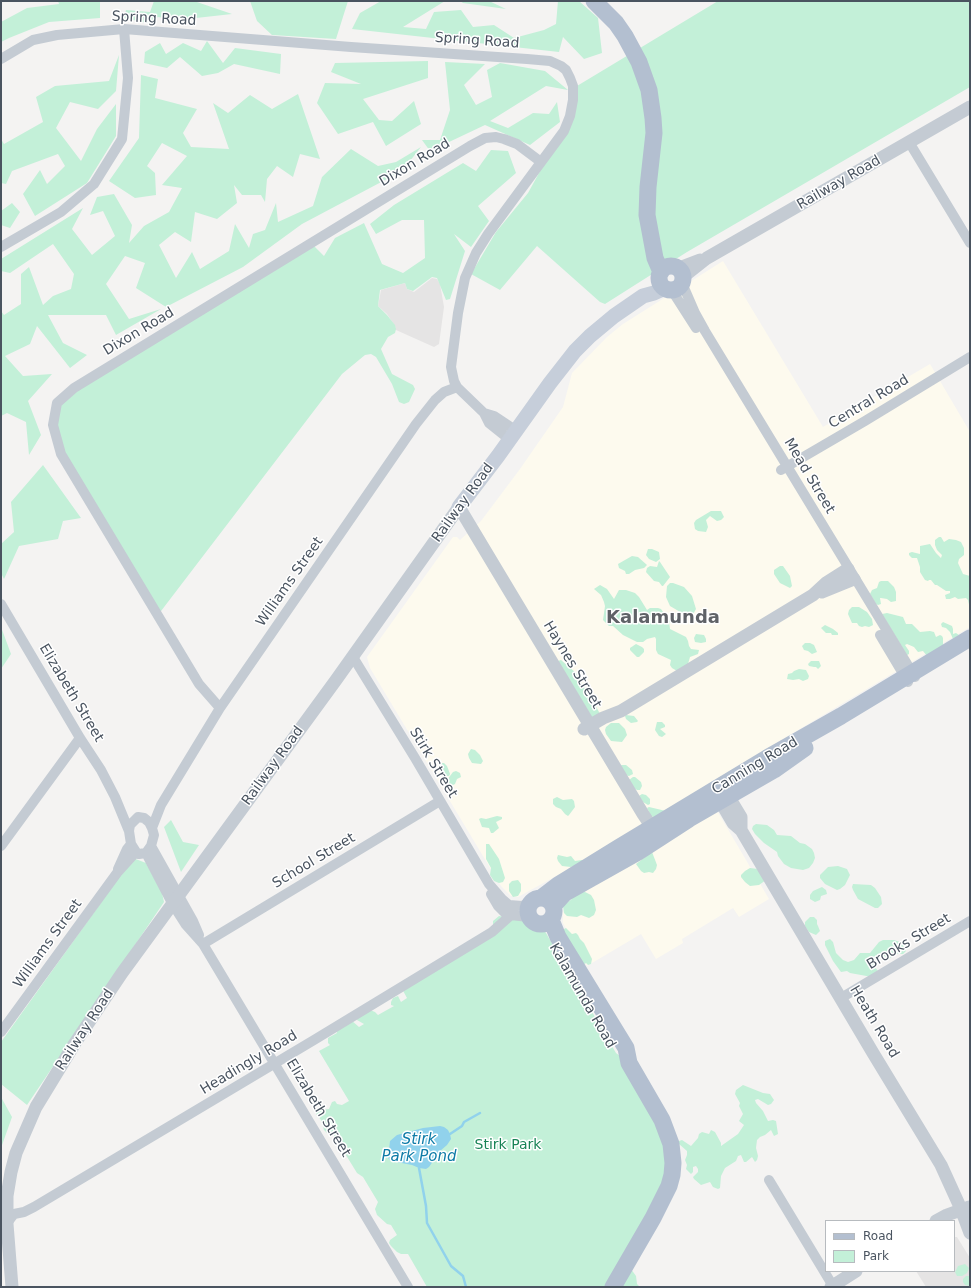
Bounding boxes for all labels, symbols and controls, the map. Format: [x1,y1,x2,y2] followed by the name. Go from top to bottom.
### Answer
[111,8,197,30] street label: Spring Road
[434,30,520,52] street label: Spring Road
[377,135,453,191] street label: Dixon Road
[794,152,884,214] street label: Railway Road
[101,304,177,360] street label: Dixon Road
[826,371,912,433] street label: Central Road
[780,435,838,517] street label: Mead Street
[429,460,497,546] street label: Railway Road
[253,534,327,630] street label: Williams Street
[606,607,720,629] district label: Kalamunda
[539,618,605,712] street label: Haynes Street
[35,641,107,745] street label: Elizabeth Street
[239,723,307,809] street label: Railway Road
[405,725,461,801] street label: Stirk Street
[709,734,801,798] street label: Canning Road
[270,830,358,892] street label: School Street
[10,896,86,992] street label: Williams Street
[864,910,954,974] street label: Brooks Street
[545,941,619,1051] street label: Kalamunda Road
[846,983,902,1061] street label: Heath Road
[52,986,118,1074] street label: Railway Road
[198,1027,300,1099] street label: Headingly Road
[282,1056,354,1160] street label: Elizabeth Street
[381,1131,457,1166] water label: Stirk Park Pond
[475,1137,541,1153] park label: Stirk Park
[825,1220,955,1272] legend
[863,1229,893,1243] text: Road
[863,1249,889,1263] text: Park

